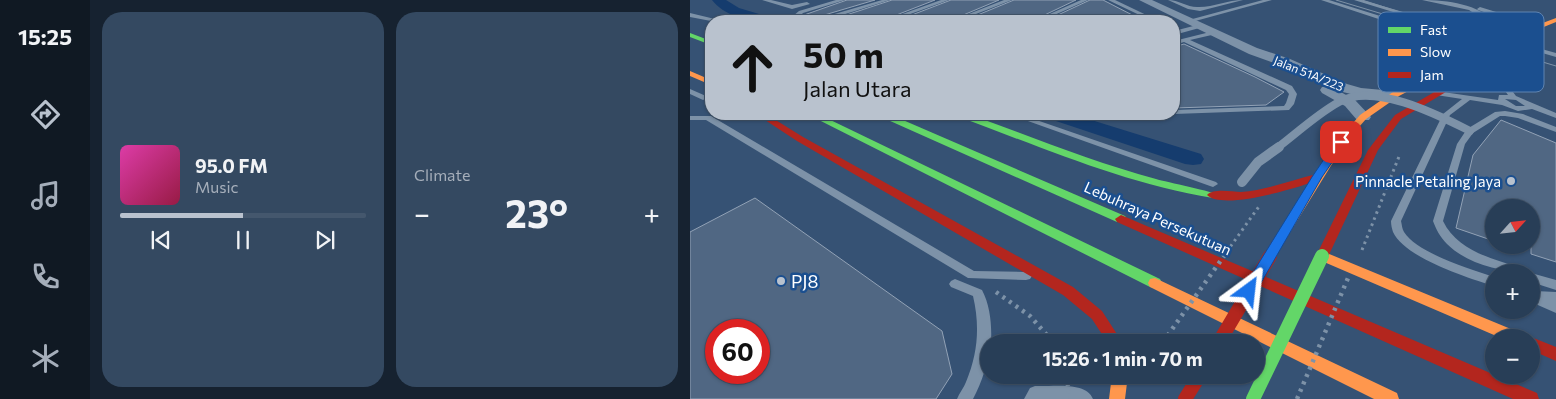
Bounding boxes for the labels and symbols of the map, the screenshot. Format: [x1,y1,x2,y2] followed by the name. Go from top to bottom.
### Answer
[1378,12,1544,92] legend
[1420,21,1447,38] text: Fast
[1420,43,1451,60] text: Slow
[1272,53,1346,94] street label: Jalan 51A/223
[1420,66,1444,83] text: Jam
[1320,121,1362,163] pin
[1355,172,1501,190] place label: Pinnacle Petaling Jaya
[1505,175,1517,187] marker: Pinnacle Petaling Jaya
[1082,177,1234,259] street label: Lebuhraya Persekutuan
[1485,199,1540,254] north arrow
[1222,264,1274,316] position arrow
[791,270,819,292] place label: PJ8
[775,275,787,287] marker: PJ8
[705,319,770,384] speed limit sign: 60

